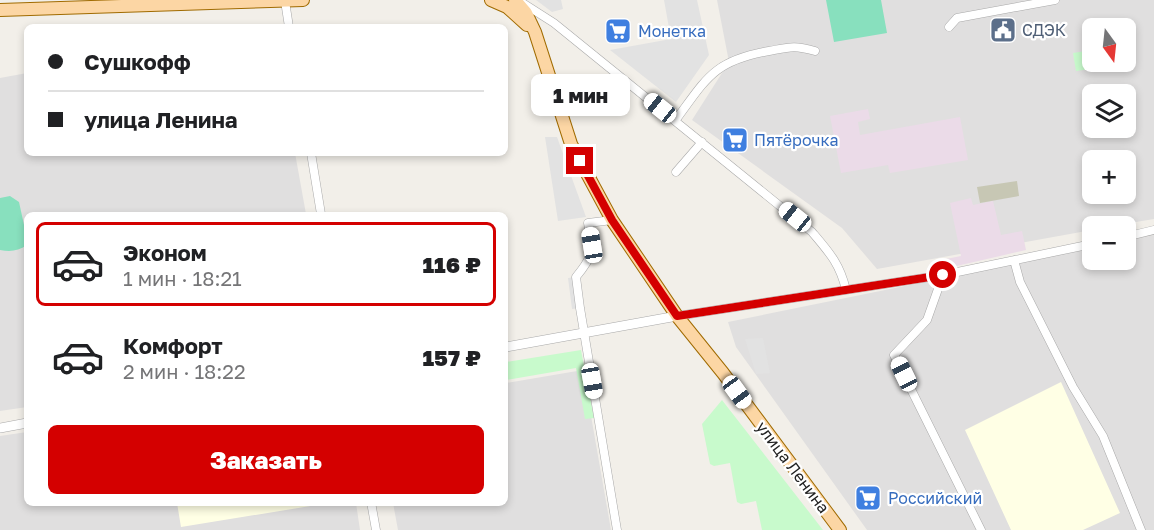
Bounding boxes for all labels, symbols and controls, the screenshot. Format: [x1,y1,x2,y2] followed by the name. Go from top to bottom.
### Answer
[988,15,1018,45] public building icon: СДЭК
[603,16,633,46] supermarket icon: Монетка
[1082,18,1136,72] north arrow
[1082,18,1136,270] map controls
[1022,20,1066,40] place label: СДЭК
[638,21,706,41] place label: Монетка
[84,48,191,75] text: Сушкофф
[530,74,630,116] callout: 1 мин
[553,83,608,107] text: 1 мин
[1082,84,1136,138] button: layers
[640,90,680,126] car
[84,106,238,133] text: улица Ленина
[720,125,750,155] supermarket icon: Пятёрочка
[754,130,838,150] place label: Пятёрочка
[566,147,593,174] route end
[1082,150,1136,204] button: +
[775,199,815,235] car
[1082,216,1136,270] button: −
[580,226,604,264] car
[51,237,105,291] icon: car
[123,239,207,266] text: Эконом
[422,251,481,278] text: 116 ₽
[929,261,956,288] route start
[123,266,242,290] text: 1 мин · 18:21
[51,330,105,384] icon: car
[123,332,223,359] text: Комфорт
[422,344,481,371] text: 157 ₽
[888,354,920,394] car
[123,359,246,383] text: 2 мин · 18:22
[580,362,604,400] car
[719,372,755,412] car
[752,417,834,517] street label: улица Ленина
[48,425,484,494] button: Заказать
[853,483,883,513] supermarket icon: Российский
[888,488,982,508] place label: Российский

